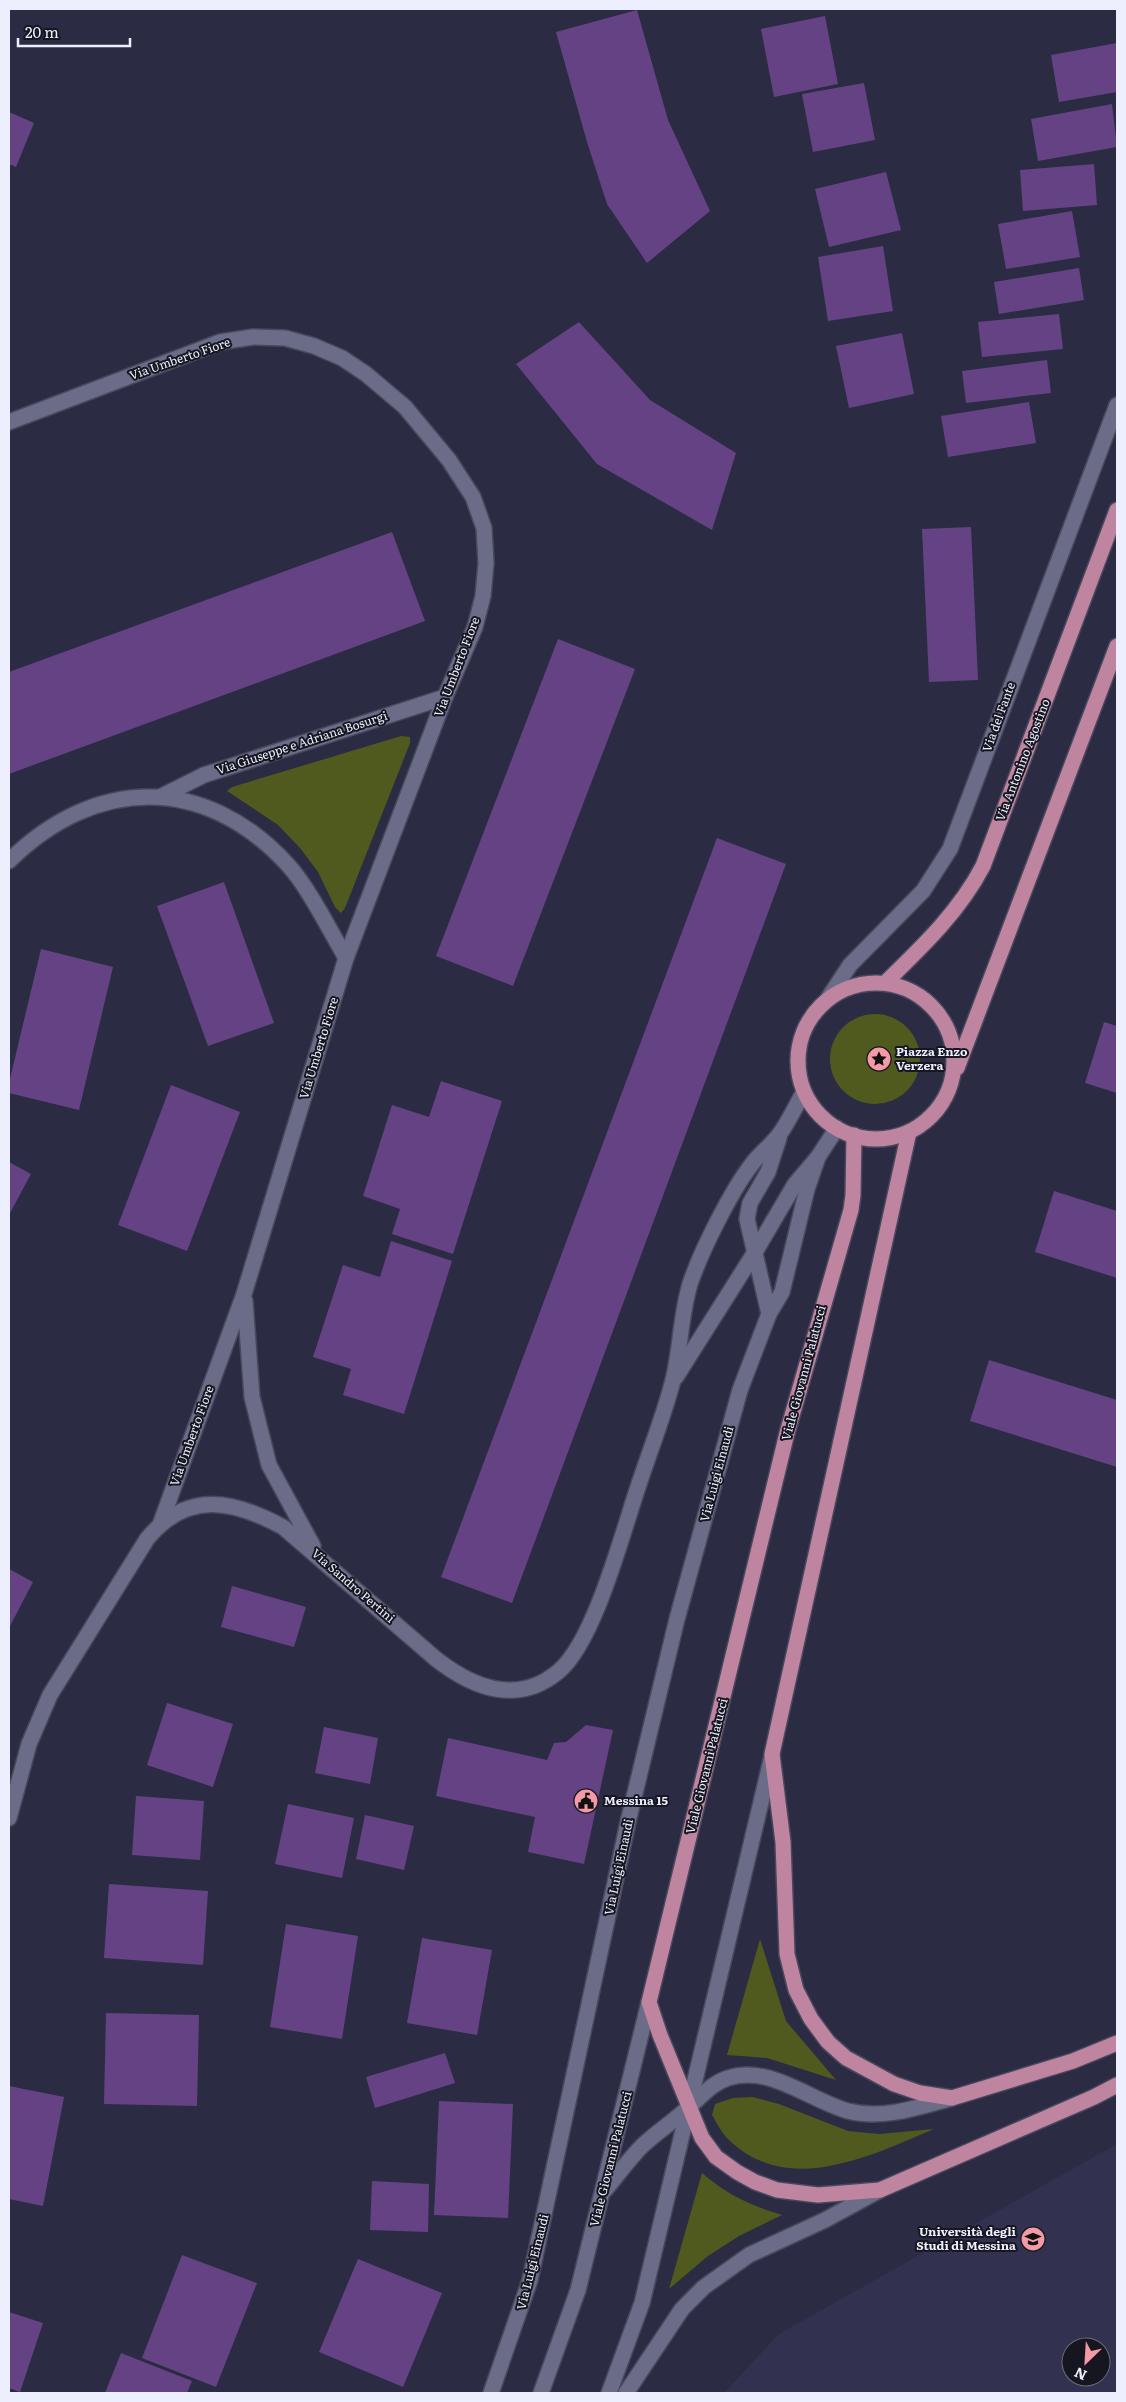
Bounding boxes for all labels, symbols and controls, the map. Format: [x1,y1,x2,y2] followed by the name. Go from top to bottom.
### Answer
[18,15,130,47] scale bar
[25,20,59,43] text: 20 m
[127,332,233,384] street label: Via Umberto Fiore
[429,614,483,719] street label: Via Umberto Fiore
[977,679,1019,754] street label: Via del Fante
[990,696,1054,823] street label: Via Antonino Agostino
[214,706,389,778] street label: Via Giuseppe e Adriana Bosurgi
[294,995,342,1101] street label: Via Umberto Fiore
[896,1042,968,1074] place label: Piazza Enzo Verzera
[866,1046,892,1072] place icon: Piazza Enzo Verzera
[776,1303,830,1442] street label: Viale Giovanni Palatucci
[165,1383,218,1488] street label: Via Umberto Fiore
[695,1424,737,1524] street label: Via Luigi Einaudi
[308,1544,399,1626] street label: Via Sandro Pertini
[680,1696,732,1835] street label: Viale Giovanni Palatucci
[573,1788,599,1814] public building icon: Messina 15
[604,1791,668,1809] place label: Messina 15
[599,1817,637,1917] street label: Via Luigi Einaudi
[584,2089,636,2228] street label: Viale Giovanni Palatucci
[511,2212,553,2312] street label: Via Luigi Einaudi
[916,2222,1017,2254] place label: Università degli Studi di Messina
[1020,2226,1046,2252] school or university icon: Università degli Studi di Messina
[1061,2337,1111,2387] north arrow
[1070,2363,1090,2386] text: N

